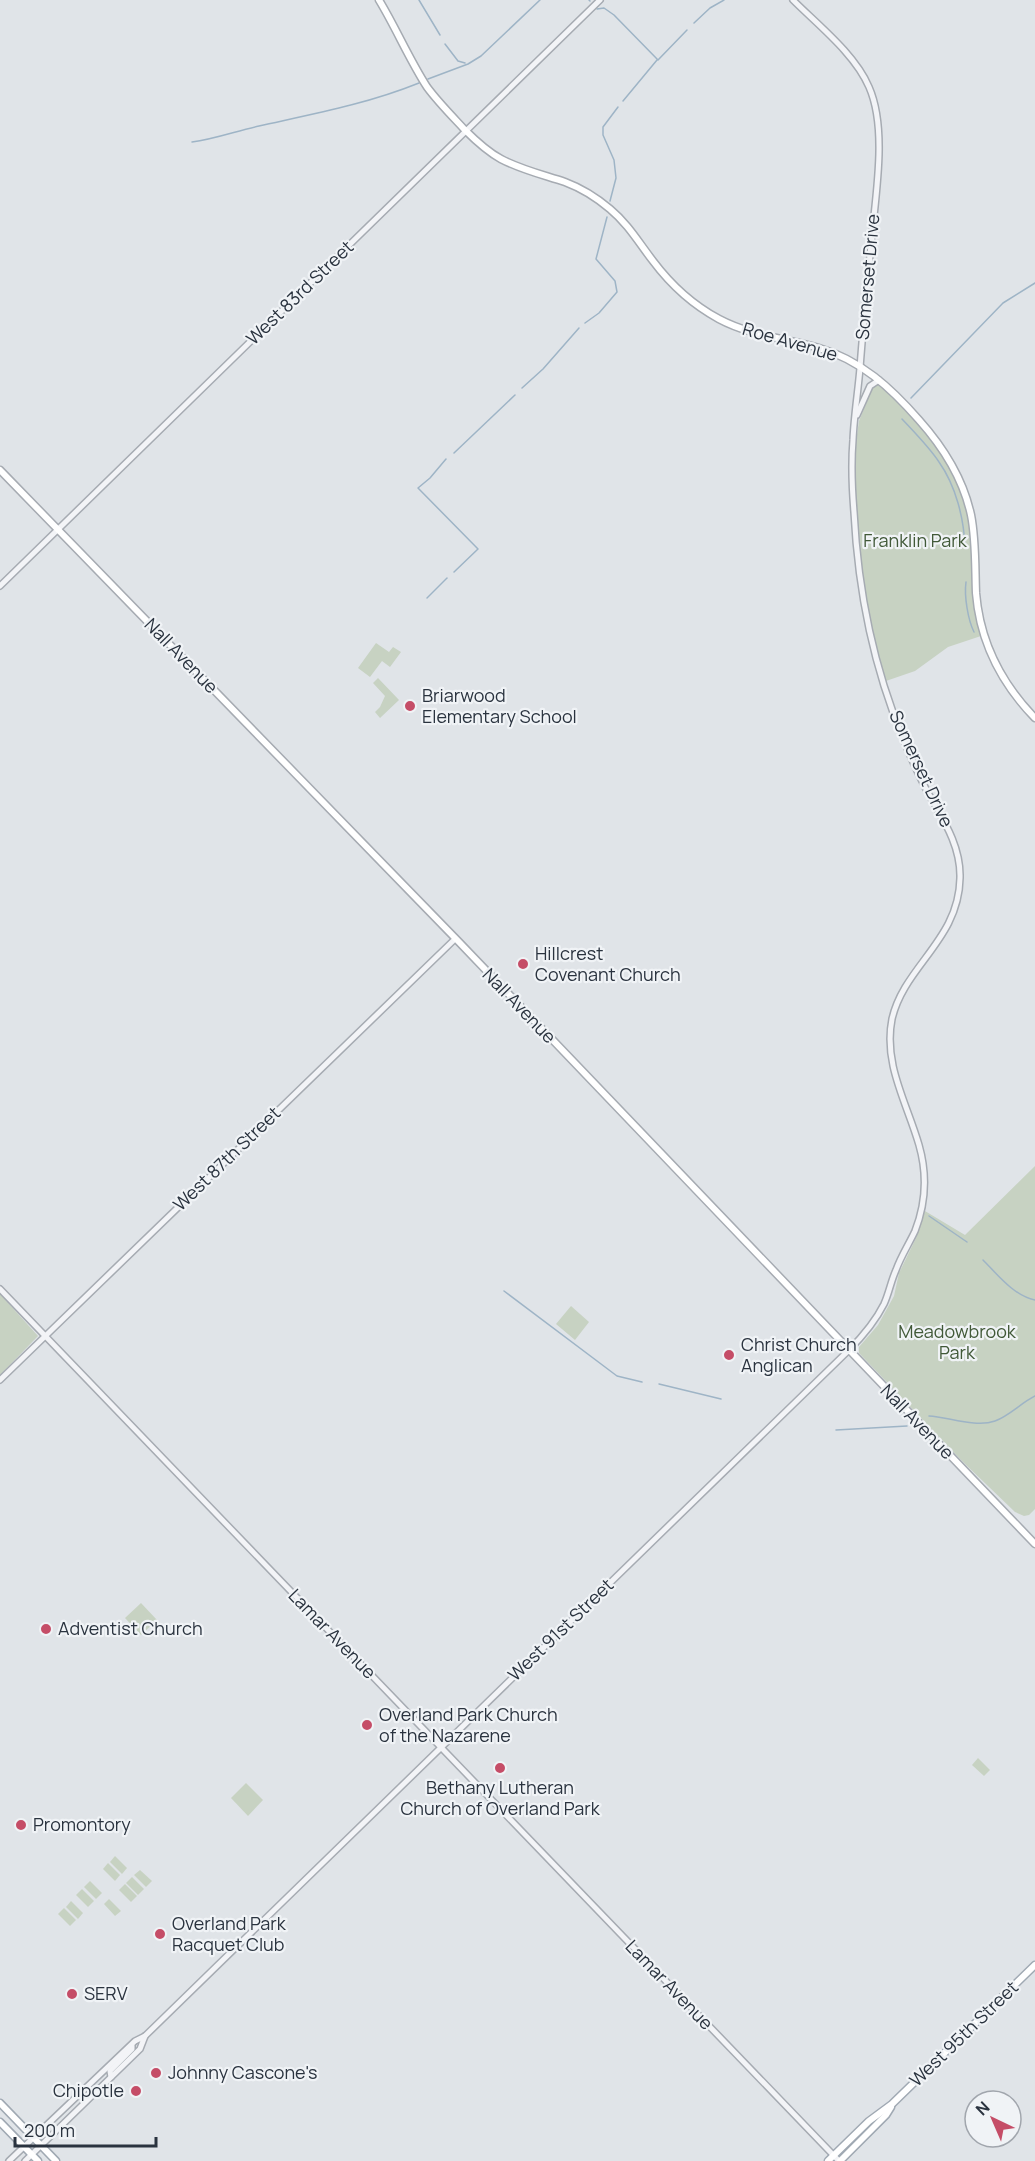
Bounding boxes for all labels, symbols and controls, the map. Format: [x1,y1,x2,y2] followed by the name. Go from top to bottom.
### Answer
[850,213,884,341] street label: Somerset Drive
[240,235,358,350] street label: West 83rd Street
[740,316,841,366] street label: Roe Avenue
[863,528,968,552] park label: Franklin Park
[140,612,224,698] street label: Nall Avenue
[422,683,577,728] place label: Briarwood Elementary School
[403,699,417,713] marker: Briarwood Elementary School
[884,706,960,831] street label: Somerset Drive
[535,941,681,986] place label: Hillcrest Covenant Church
[516,957,530,971] marker: Hillcrest Covenant Church
[478,962,562,1048] street label: Nall Avenue
[167,1101,285,1216] street label: West 87th Street
[898,1319,1017,1364] park label: Meadowbrook Park
[741,1332,857,1377] place label: Christ Church Anglican
[722,1348,736,1362] marker: Christ Church Anglican
[876,1378,960,1464] street label: Nall Avenue
[502,1573,618,1686] street label: West 91st Street
[284,1583,382,1683] street label: Lamar Avenue
[58,1616,203,1640] place label: Adventist Church
[39,1622,53,1636] marker: Adventist Church
[379,1702,558,1747] place label: Overland Park Church of the Nazarene
[360,1718,374,1732] marker: Overland Park Church of the Nazarene
[493,1761,507,1775] marker: Bethany Lutheran Church of Overland Park
[400,1775,601,1820] place label: Bethany Lutheran Church of Overland Park
[33,1812,131,1836] place label: Promontory
[14,1818,28,1832] marker: Promontory
[172,1911,287,1956] place label: Overland Park Racquet Club
[153,1927,167,1941] marker: Overland Park Racquet Club
[621,1934,719,2034] street label: Lamar Avenue
[904,1975,1023,2091] street label: West 95th Street
[84,1981,128,2005] place label: SERV
[65,1987,79,2001] marker: SERV
[168,2060,317,2084] place label: Johnny Cascone's
[149,2066,163,2080] marker: Johnny Cascone's
[53,2078,124,2102] place label: Chipotle
[129,2084,143,2098] marker: Chipotle
[963,2089,1023,2149] north arrow
[971,2096,994,2120] text: N
[15,2110,156,2148] scale bar
[24,2118,75,2142] text: 200 m

